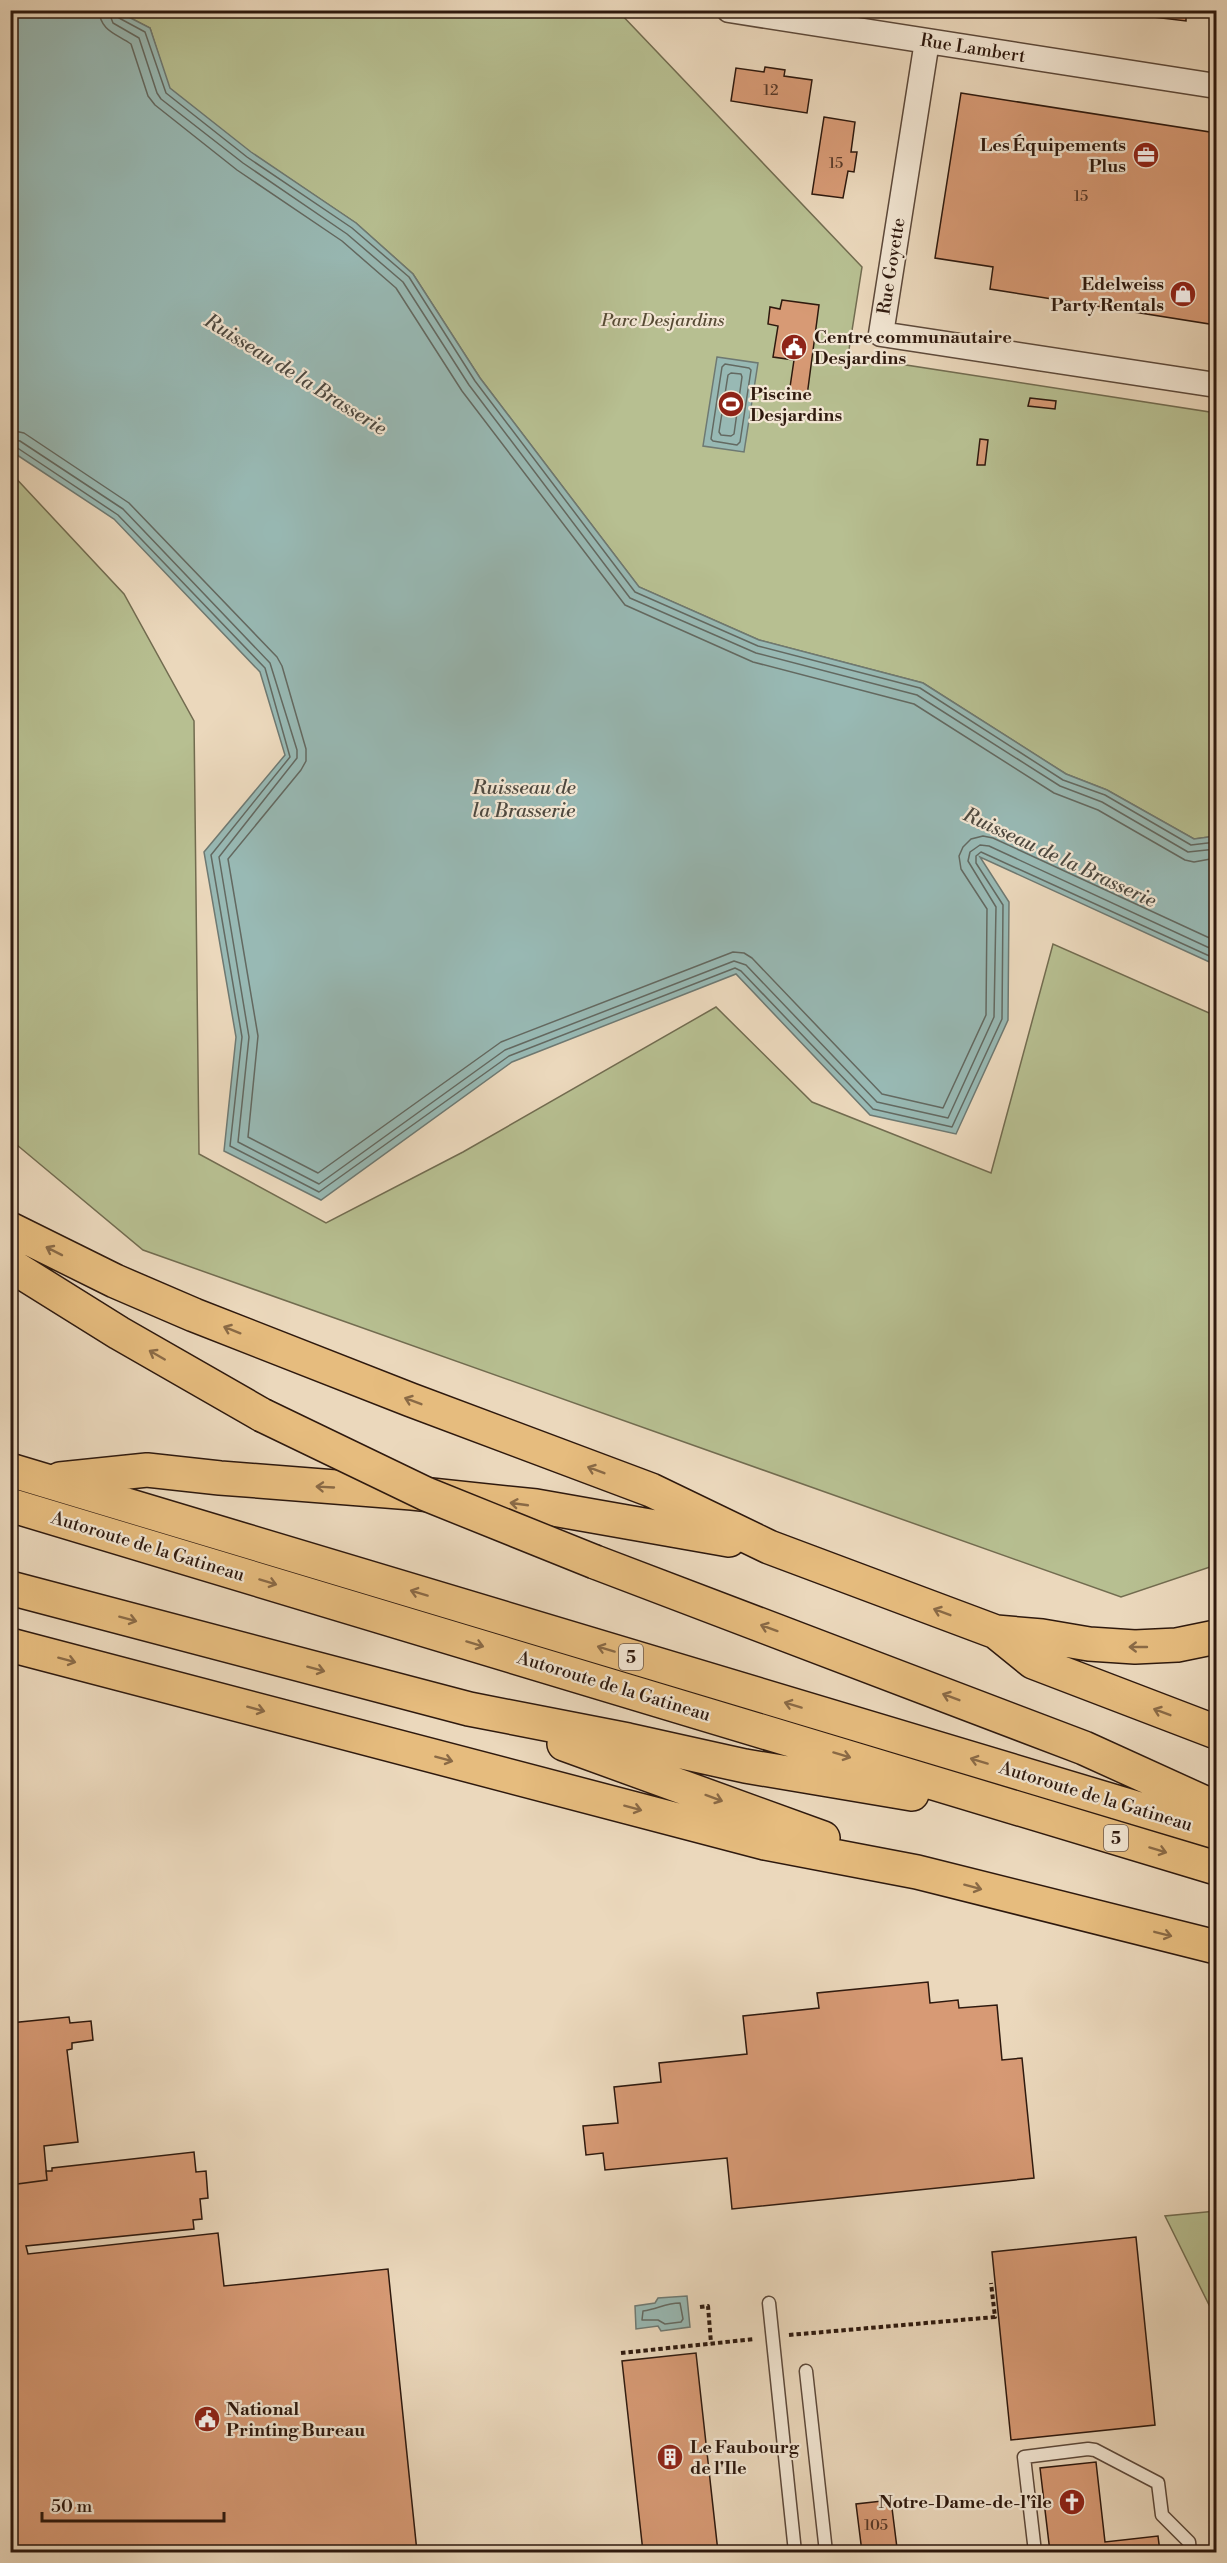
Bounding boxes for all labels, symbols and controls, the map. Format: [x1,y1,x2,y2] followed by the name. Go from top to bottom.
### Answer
[919,29,1028,68] street label: Rue Lambert
[763,81,779,100] house number: 12
[980,134,1126,178] place label: Les Équipements Plus
[1131,140,1161,170] office icon: Les Équipements Plus
[829,154,843,173] house number: 15
[1074,187,1088,206] house number: 15
[872,216,910,316] street label: Rue Goyette
[1051,273,1164,317] place label: Edelweiss Party Rentals
[1168,279,1198,309] shop icon: Edelweiss Party Rentals
[199,308,392,442] water label: Ruisseau de la Brasserie
[600,309,725,332] park label: Parc Desjardins
[814,326,1012,370] place label: Centre communautaire Desjardins
[779,332,809,362] public building icon: Centre communautaire Desjardins
[750,383,842,427] place label: Piscine Desjardins
[716,389,746,419] sports icon: Piscine Desjardins
[471,776,576,824] water label: Ruisseau de la Brasserie
[958,802,1161,914] water label: Ruisseau de la Brasserie
[45,1245,63,1256] one-way arrow
[223,1324,242,1335] one-way arrow
[149,1349,166,1361] one-way arrow
[405,1395,423,1406] one-way arrow
[587,1463,606,1474] one-way arrow
[316,1481,336,1492] one-way arrow
[510,1498,530,1509] one-way arrow
[48,1506,248,1587] street label: Autoroute de la Gatineau
[258,1577,277,1588] one-way arrow
[410,1587,429,1598] one-way arrow
[933,1605,951,1616] one-way arrow
[118,1614,137,1625] one-way arrow
[760,1621,779,1632] one-way arrow
[465,1639,484,1650] one-way arrow
[1128,1641,1148,1653] one-way arrow
[597,1643,616,1654] one-way arrow
[619,1644,643,1670] road number: 5
[514,1646,714,1727] street label: Autoroute de la Gatineau
[57,1655,76,1666] one-way arrow
[307,1664,326,1675] one-way arrow
[942,1691,961,1702] one-way arrow
[784,1699,803,1710] one-way arrow
[246,1704,265,1716] one-way arrow
[1153,1705,1172,1716] one-way arrow
[832,1750,851,1761] one-way arrow
[435,1753,454,1765] one-way arrow
[970,1755,989,1766] one-way arrow
[996,1756,1196,1837] street label: Autoroute de la Gatineau
[704,1793,722,1804] one-way arrow
[623,1802,642,1814] one-way arrow
[1104,1825,1128,1851] road number: 5
[1148,1845,1167,1856] one-way arrow
[963,1882,982,1893] one-way arrow
[1153,1928,1172,1940] one-way arrow
[226,2398,365,2442] place label: National Printing Bureau
[192,2404,222,2434] public building icon: National Printing Bureau
[690,2436,800,2480] place label: Le Faubourg de l'Ile
[655,2442,685,2472] building icon: Le Faubourg de l'Ile
[42,2485,224,2523] scale bar
[1057,2487,1087,2517] church icon: Notre-Dame-de-l'île
[879,2491,1052,2514] place label: Notre-Dame-de-l'île
[51,2495,93,2518] text: 50 m
[864,2516,888,2535] house number: 105

